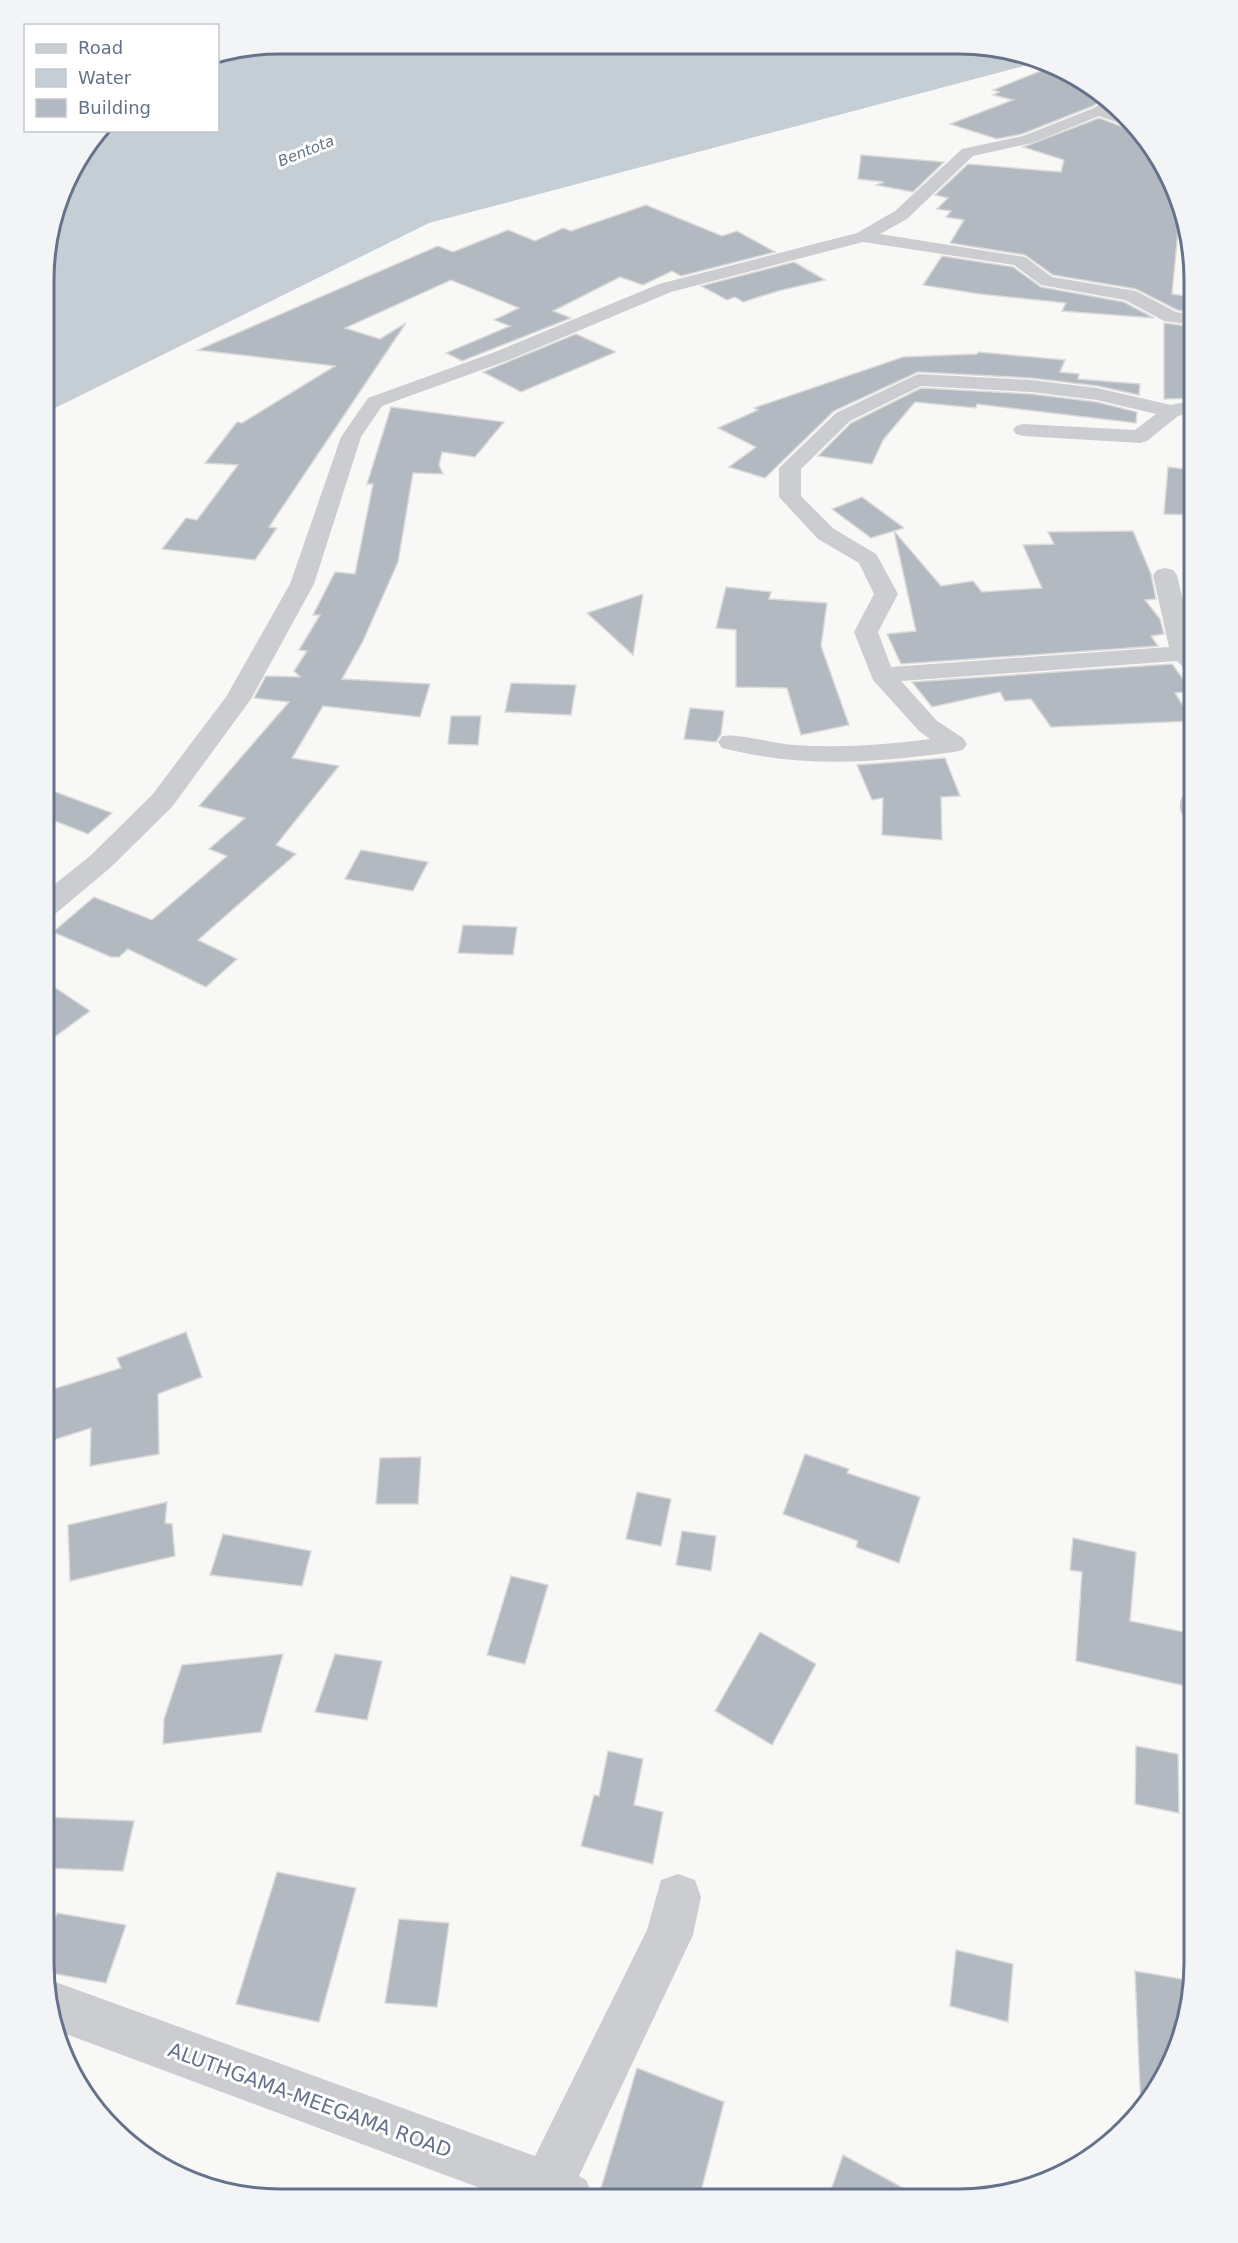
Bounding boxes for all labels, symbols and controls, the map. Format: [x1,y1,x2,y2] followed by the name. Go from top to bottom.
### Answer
[24,24,219,132] legend
[78,37,123,58] text: Road
[78,67,132,88] text: Water
[78,97,151,118] text: Building
[275,132,337,170] water label: Bentota
[165,2037,455,2163] street label: ALUTHGAMA-MEEGAMA ROAD

